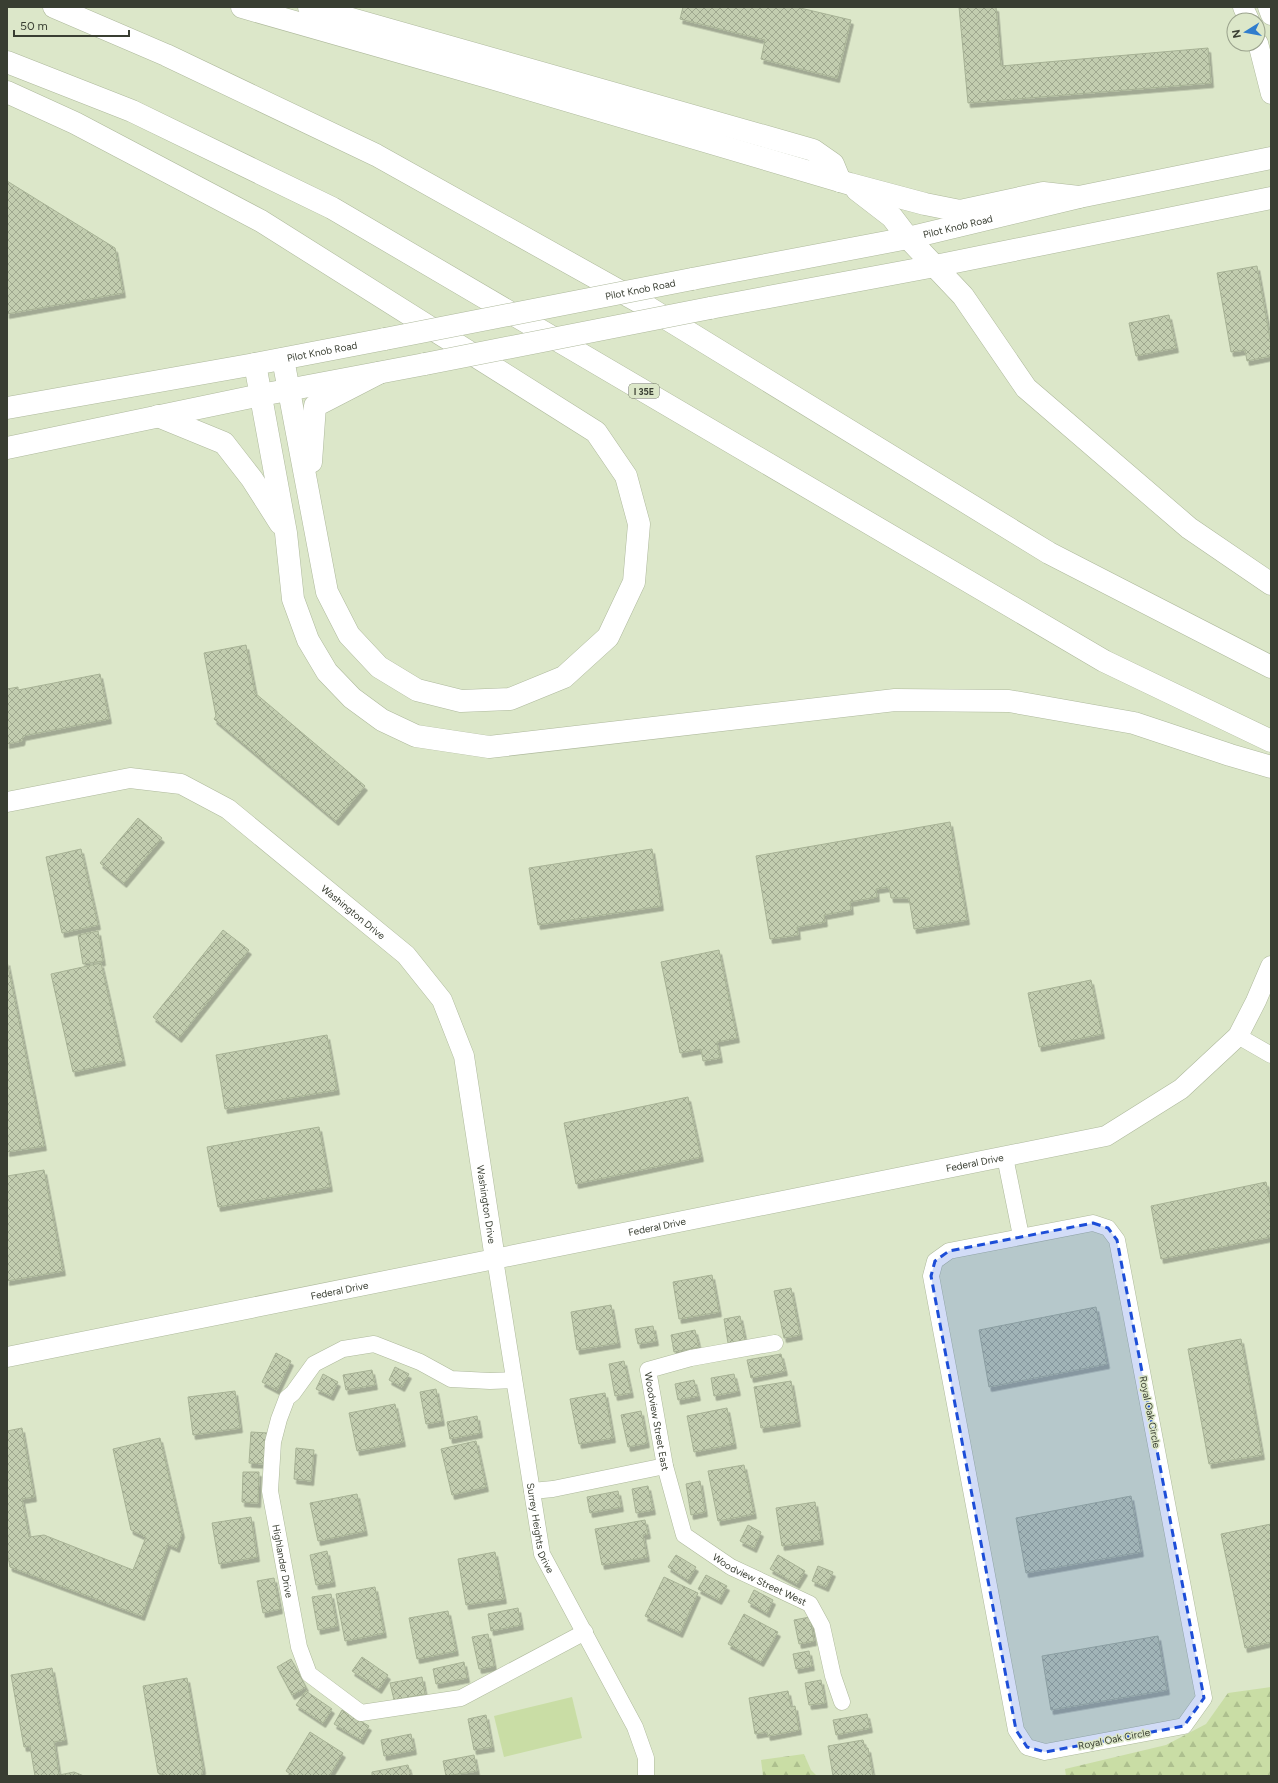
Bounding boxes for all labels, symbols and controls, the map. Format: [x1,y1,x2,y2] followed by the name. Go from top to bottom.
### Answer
[14,12,129,38] scale bar
[1226,12,1266,52] north arrow
[20,19,48,33] text: 50 m
[1229,28,1244,39] text: N
[922,211,994,241] street label: Pilot Knob Road
[604,276,677,302] street label: Pilot Knob Road
[286,338,358,364] street label: Pilot Knob Road
[629,384,659,398] road number: I 35E
[319,882,388,942] street label: Washington Drive
[945,1150,1005,1175] street label: Federal Drive
[474,1164,499,1245] street label: Washington Drive
[627,1214,687,1238] street label: Federal Drive
[309,1278,370,1302] street label: Federal Drive
[642,1371,673,1472] street label: Woodview Street East
[1137,1375,1163,1450] street label: Royal Oak Circle
[524,1482,558,1576] street label: Surrey Heights Drive
[270,1523,296,1599] street label: Highlander Drive
[710,1550,809,1608] street label: Woodview Street West
[1077,1726,1152,1752] street label: Royal Oak Circle

